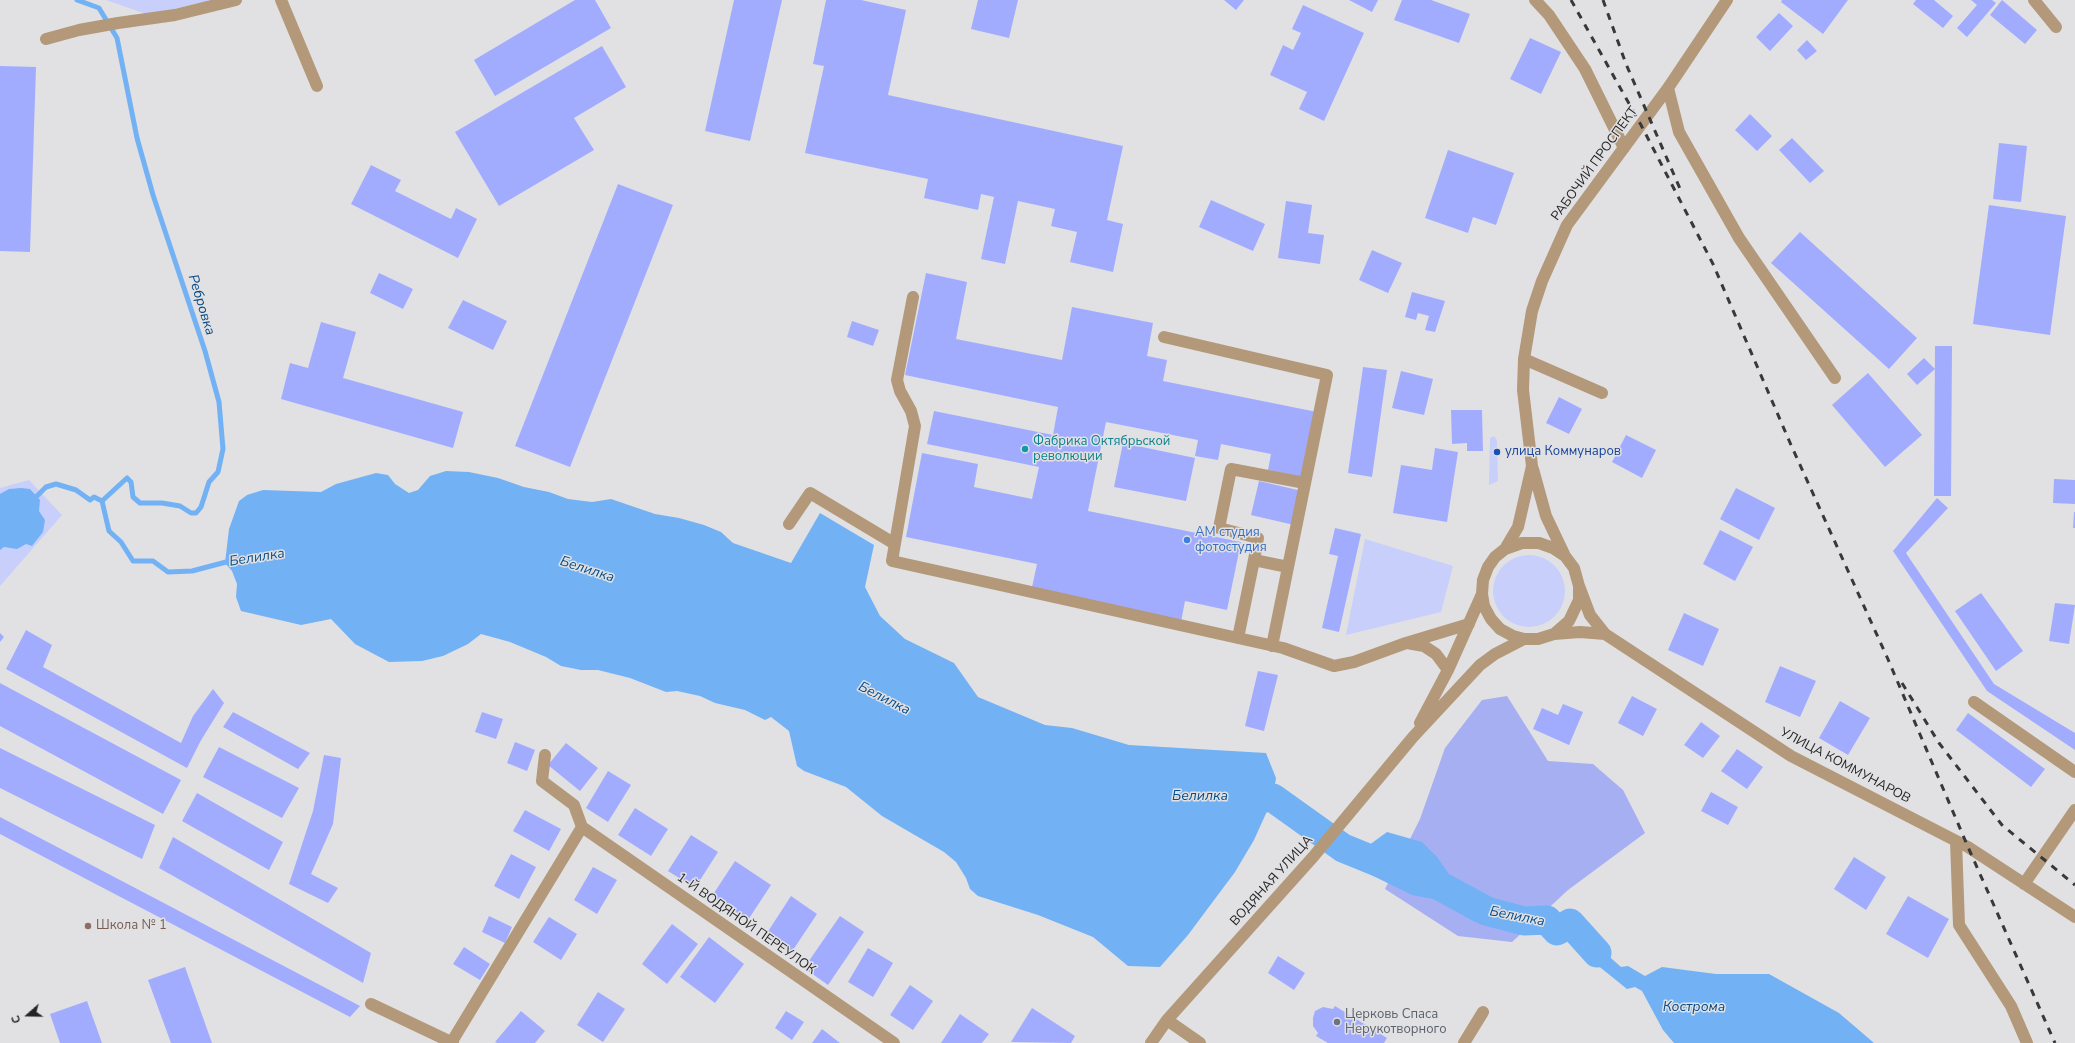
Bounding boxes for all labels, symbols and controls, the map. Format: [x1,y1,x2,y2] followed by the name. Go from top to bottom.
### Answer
[1548,104,1642,224] street label: РАБОЧИЙ ПРОСПЕКТ
[184,272,218,338] water label: Ребровка
[1033,434,1170,465] place label: Фабрика Октябрьской революции
[1020,444,1030,454] marker: Фабрика Октябрьской революции
[1505,444,1621,460] place label: улица Коммунаров
[1492,447,1502,457] marker: улица Коммунаров
[1195,525,1267,556] place label: АМ студия фотостудия
[1182,535,1192,545] marker: АМ студия фотостудия
[228,545,286,571] water label: Белилка
[558,553,616,587] water label: Белилка
[855,679,913,719] water label: Белилка
[1777,725,1913,807] street label: УЛИЦА КОММУНАРОВ
[1172,789,1228,805] water label: Белилка
[1227,833,1317,929] street label: ВОДЯНАЯ УЛИЦА
[674,870,818,978] street label: 1-Й ВОДЯНОЙ ПЕРЕУЛОК
[1488,903,1546,931] water label: Белилка
[96,918,167,934] place label: Школа № 1
[83,921,93,931] marker: Школа № 1
[8,995,48,1035] north arrow
[1663,1000,1725,1016] water label: Кострома
[1345,1007,1447,1038] place label: Церковь Спаса Нерукотворного
[8,1013,25,1025] text: С
[1332,1017,1342,1027] marker: Церковь Спаса Нерукотворного

